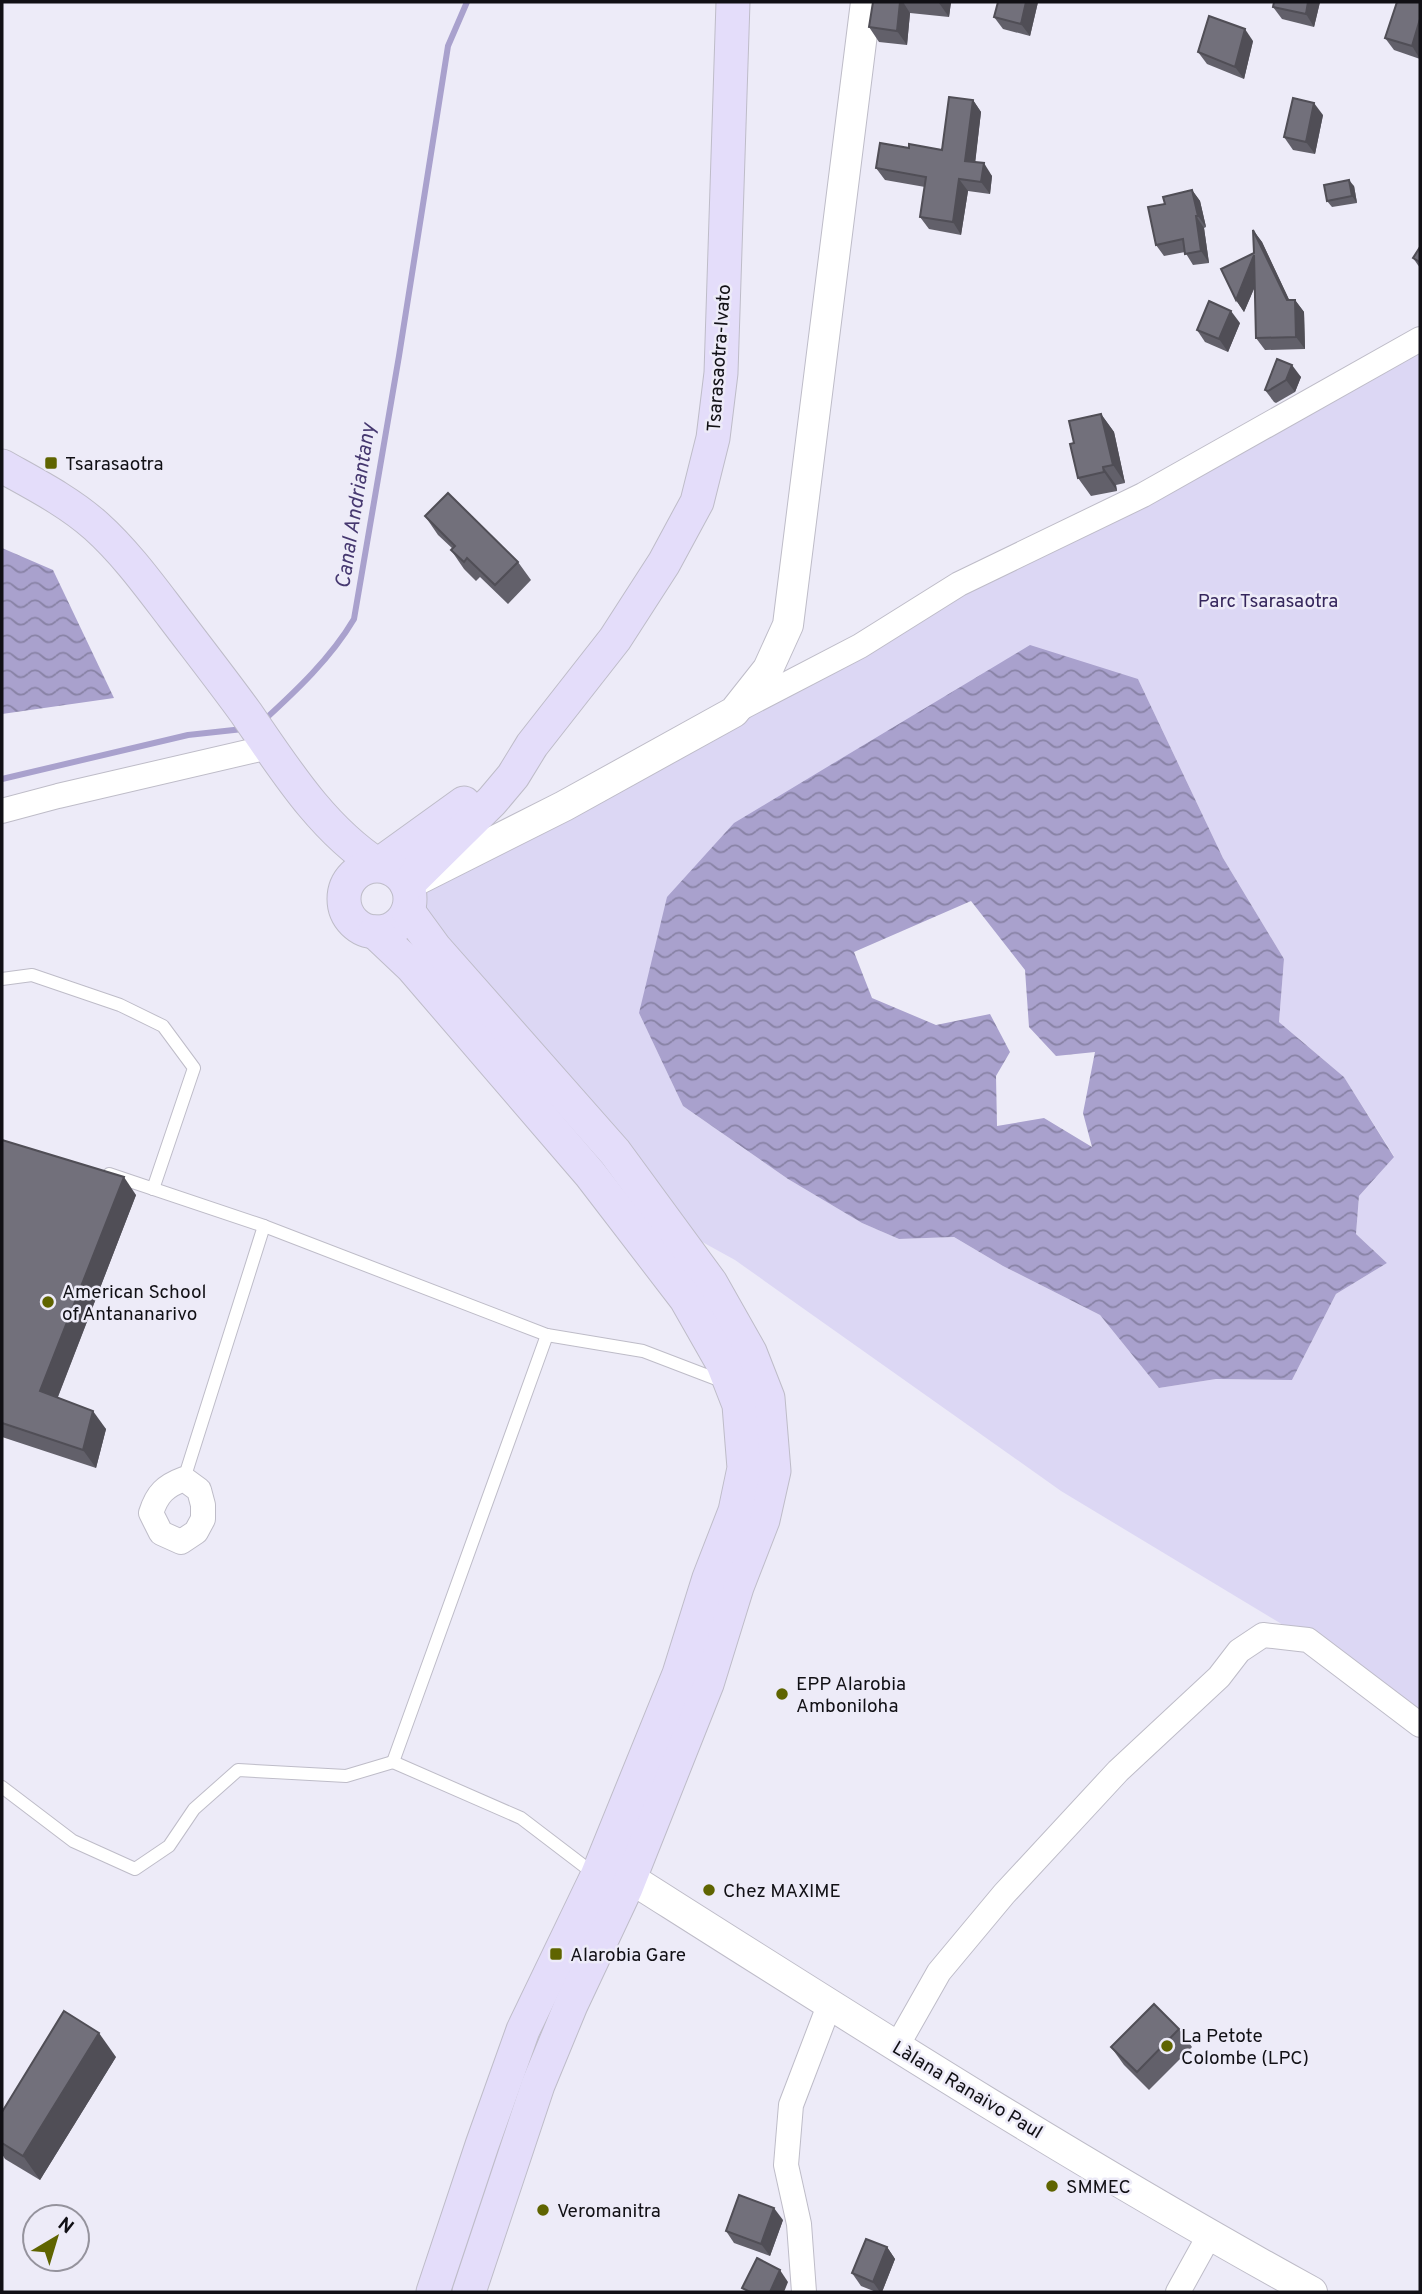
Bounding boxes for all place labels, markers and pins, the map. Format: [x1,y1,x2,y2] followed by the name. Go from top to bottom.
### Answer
[65,453,164,477] place label: Tsarasaotra
[43,455,59,471] marker: Tsarasaotra
[62,1281,207,1327] place label: American School of Antananarivo
[40,1294,56,1310] marker: American School of Antananarivo
[796,1673,906,1719] place label: EPP Alarobia Amboniloha
[774,1686,790,1702] marker: EPP Alarobia Amboniloha
[723,1880,841,1904] place label: Chez MAXIME
[701,1882,717,1898] marker: Chez MAXIME
[570,1944,686,1968] place label: Alarobia Gare
[548,1946,564,1962] marker: Alarobia Gare
[1181,2025,1309,2071] place label: La Petote Colombe (LPC)
[1159,2038,1175,2054] marker: La Petote Colombe (LPC)
[1066,2176,1131,2200] place label: SMMEC
[1044,2178,1060,2194] marker: SMMEC
[557,2200,661,2224] place label: Veromanitra
[535,2202,551,2218] marker: Veromanitra

